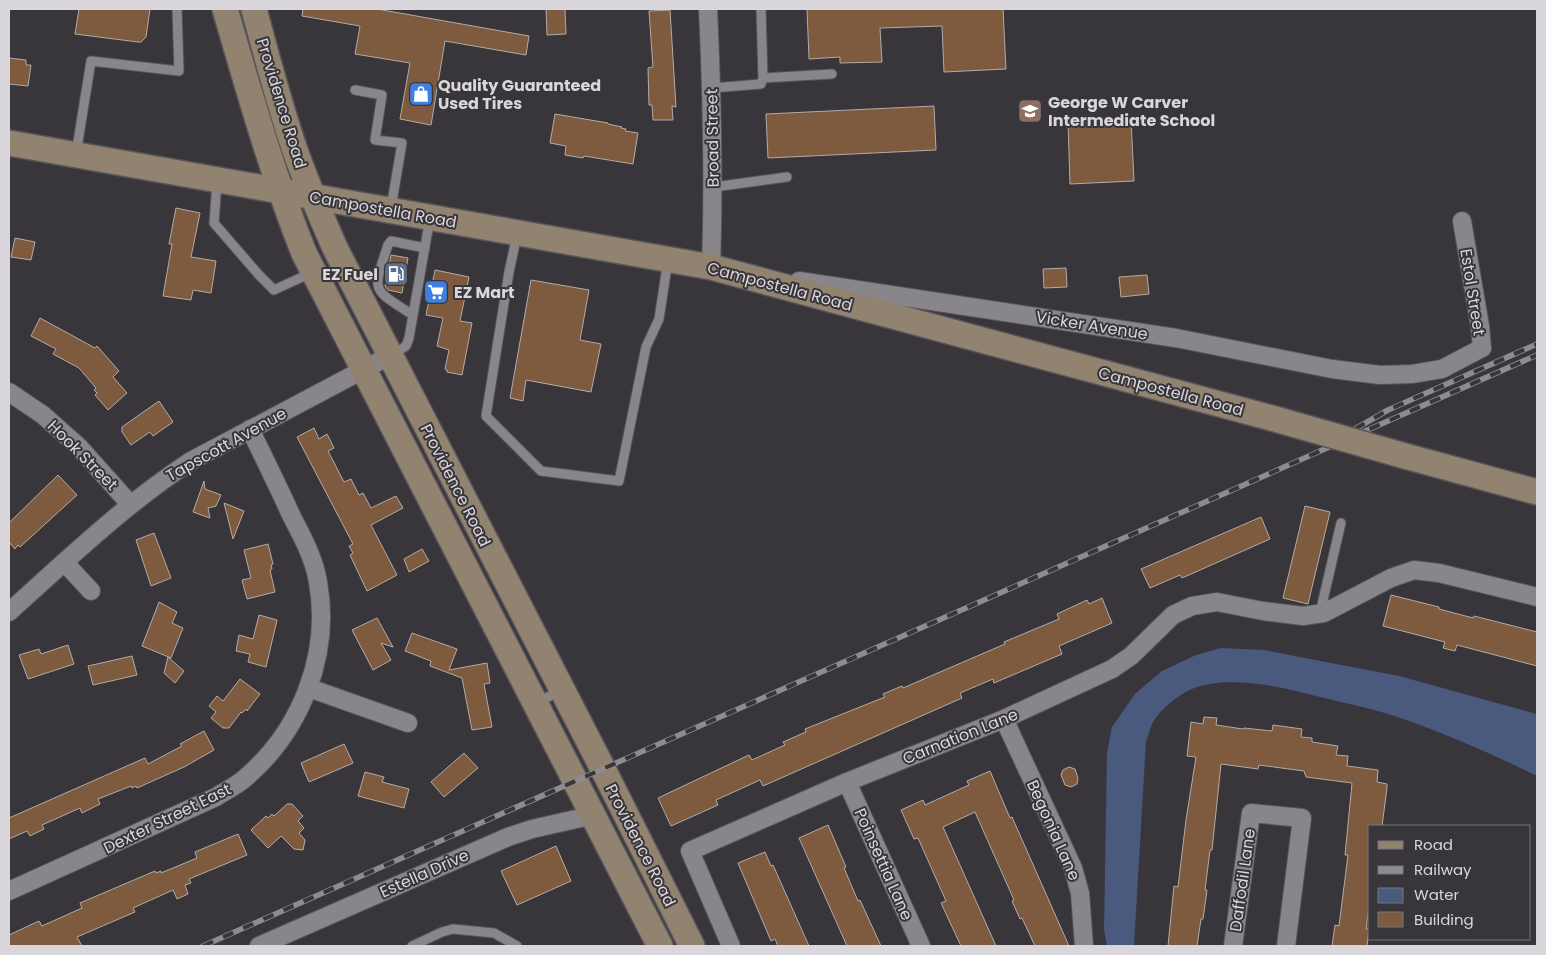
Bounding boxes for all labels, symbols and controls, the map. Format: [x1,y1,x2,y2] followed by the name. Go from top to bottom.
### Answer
[251,35,312,171] street label: Providence Road
[438,74,601,115] place label: Quality Guaranteed Used Tires
[408,81,434,107] shop icon: Quality Guaranteed Used Tires
[700,88,725,188] street label: Broad Street
[1048,91,1215,132] place label: George W Carver Intermediate School
[1017,98,1043,124] school or university icon: George W Carver Intermediate School
[307,185,458,234] street label: Campostella Road
[1454,247,1491,337] street label: Estol Street
[705,256,855,317] street label: Campostella Road
[383,261,409,287] fuel station icon: EZ Fuel
[322,263,378,286] place label: EZ Fuel
[423,279,449,305] supermarket icon: EZ Mart
[454,281,514,304] place label: EZ Mart
[1034,305,1150,346] street label: Vicker Avenue
[1096,361,1246,422] street label: Campostella Road
[162,402,291,487] street label: Tapscott Avenue
[42,415,123,496] street label: Hook Street
[415,420,496,551] street label: Providence Road
[899,703,1021,770] street label: Carnation Lane
[1021,776,1086,884] street label: Begonia Lane
[100,778,235,859] street label: Dexter Street East
[600,780,681,911] street label: Providence Road
[849,804,919,924] street label: Poinsettia Lane
[1368,825,1531,940] legend
[1224,827,1261,933] street label: Daffodil Lane
[1414,834,1453,855] text: Road
[376,844,473,903] street label: Estella Drive
[1414,859,1472,880] text: Railway
[1414,884,1460,905] text: Water
[1414,909,1474,930] text: Building

